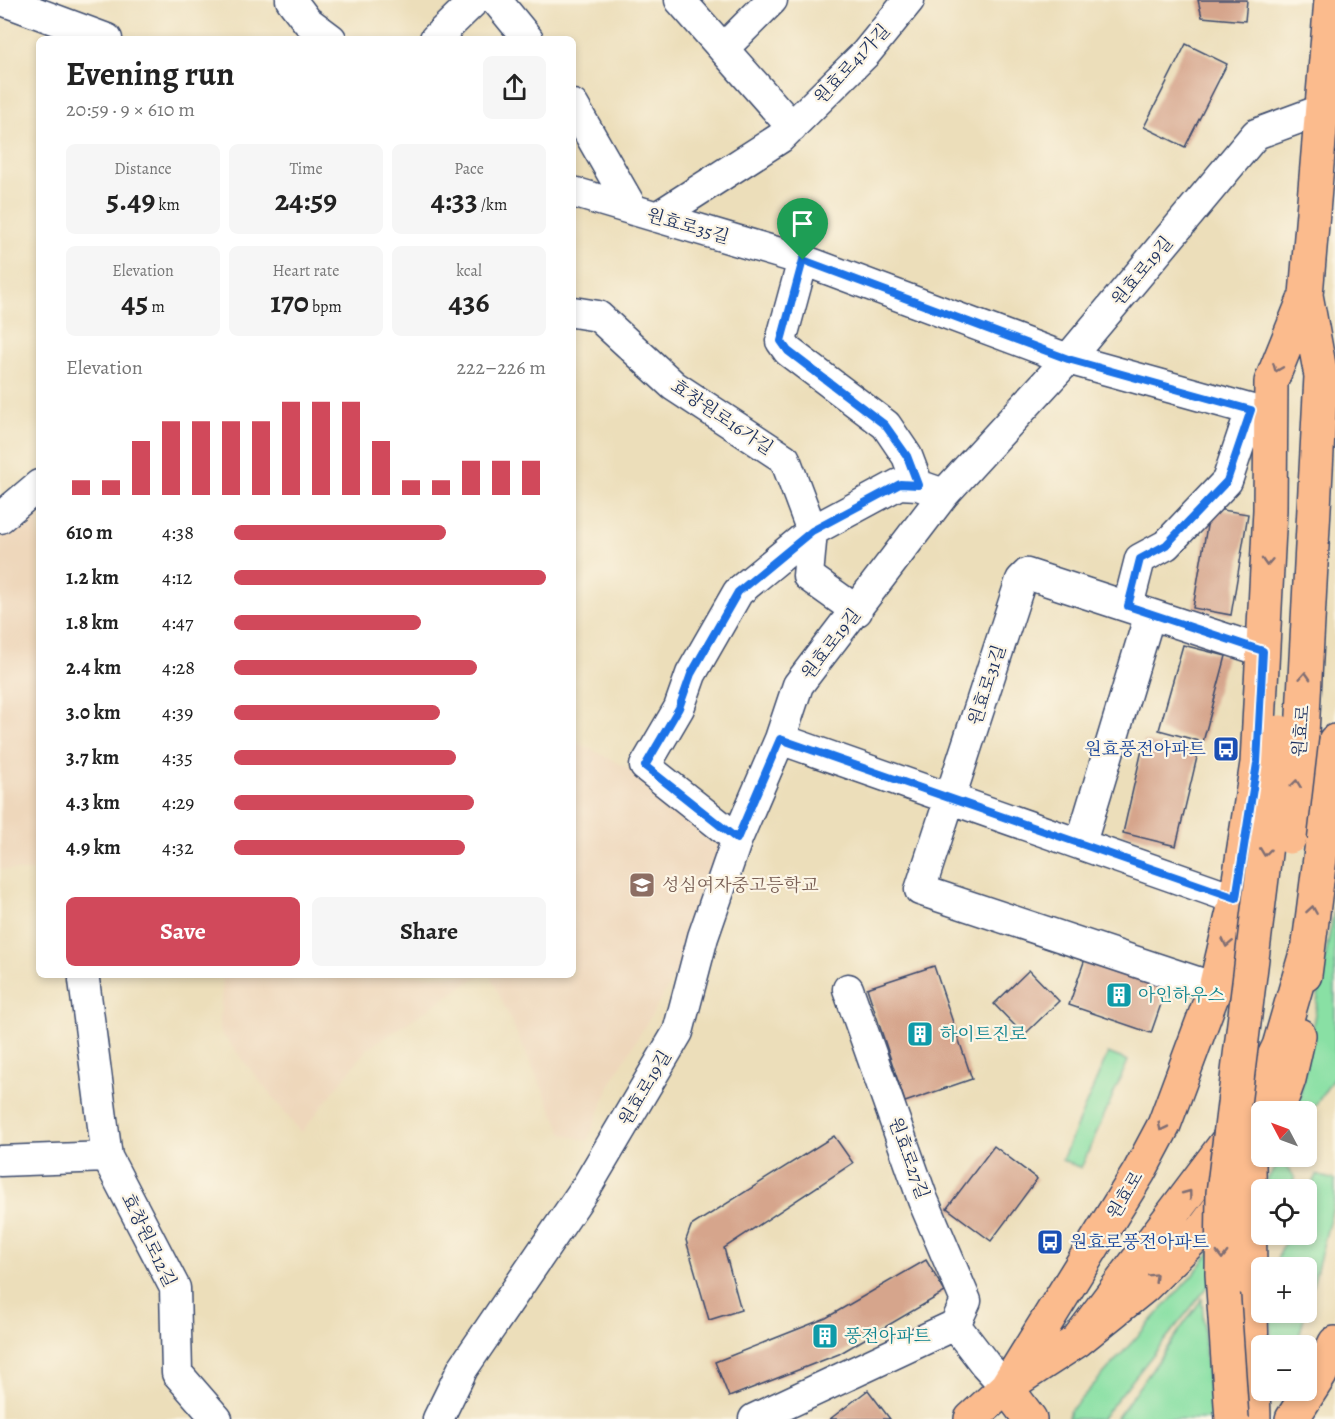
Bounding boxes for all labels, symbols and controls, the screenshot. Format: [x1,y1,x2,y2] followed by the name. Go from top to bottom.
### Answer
[809,19,895,109] street label: 원효로41가길
[66,51,235,96] text: Evening run
[483,56,546,119] button: share
[66,96,195,123] text: 20:59 · 9 × 610 m
[114,158,172,180] text: Distance
[289,158,323,180] text: Time
[454,158,484,180] text: Pace
[106,180,155,220] text: 5.49
[275,180,337,220] text: 24:59
[431,180,478,220] text: 4:33
[155,194,180,216] text: km
[478,194,507,216] text: /km
[777,198,828,260] pin
[644,203,732,249] street label: 원효로35길
[786,207,819,240] icon: arrive
[1106,231,1178,311] street label: 원효로19길
[112,260,174,282] text: Elevation
[273,260,339,282] text: Heart rate
[456,260,482,282] text: kcal
[121,282,148,322] text: 45
[270,282,309,322] text: 170
[448,282,490,322] text: 436
[148,296,165,318] text: m
[309,296,342,318] text: bpm
[66,354,143,381] text: Elevation
[457,354,546,381] text: 222–226 m
[1272,362,1284,373] one-way arrow
[666,374,778,460] street label: 효창원로16가길
[66,519,113,546] text: 610 m
[162,519,194,546] text: 4:38
[1261,558,1274,567] one-way arrow
[66,564,119,591] text: 1.2 km
[162,564,192,591] text: 4:12
[796,604,866,684] street label: 원효로19길
[66,609,119,636] text: 1.8 km
[162,609,193,636] text: 4:47
[963,642,1011,728] street label: 원효로31길
[66,654,121,681] text: 2.4 km
[162,654,195,681] text: 4:28
[1299,671,1312,680] one-way arrow
[66,699,121,726] text: 3.0 km
[162,699,193,726] text: 4:39
[1287,704,1315,758] street label: 원효로
[1211,734,1241,764] bus stop icon: 원효풍전아파트
[1084,737,1207,761] place label: 원효풍전아파트
[66,744,119,771] text: 3.7 km
[162,744,193,771] text: 4:35
[1290,780,1302,789] one-way arrow
[66,789,120,816] text: 4.3 km
[162,789,194,816] text: 4:29
[66,834,121,861] text: 4.9 km
[162,834,194,861] text: 4:32
[1259,848,1272,857] one-way arrow
[627,870,657,900] school or university icon: 성심여자중고등학교
[662,873,819,897] place label: 성심여자중고등학교
[66,897,300,966] button: Save
[312,897,546,966] button: Share
[1306,905,1318,915] one-way arrow
[1221,938,1234,948] one-way arrow
[1104,980,1134,1010] building icon: 아인하우스
[1138,983,1226,1007] place label: 아인하우스
[905,1019,935,1049] building icon: 하이트진로
[940,1022,1027,1046] place label: 하이트진로
[613,1046,677,1130] street label: 원효로19길
[1251,1101,1317,1167] north arrow
[1251,1101,1317,1401] map controls
[883,1114,935,1202] street label: 원효로27길
[1158,1121,1170,1132] one-way arrow
[1101,1166,1149,1224] street label: 원효로
[1251,1179,1317,1245] button: locate
[116,1189,182,1291] street label: 효창원로12길
[1181,1189,1192,1200] one-way arrow
[1035,1227,1065,1257] bus stop icon: 원효로풍전아파트
[1070,1230,1210,1254] place label: 원효로풍전아파트
[1216,1250,1228,1259] one-way arrow
[1251,1257,1317,1323] button: +
[1147,1274,1158,1285] one-way arrow
[810,1321,840,1351] building icon: 풍전아파트
[844,1324,932,1348] place label: 풍전아파트
[1251,1335,1317,1401] button: −

